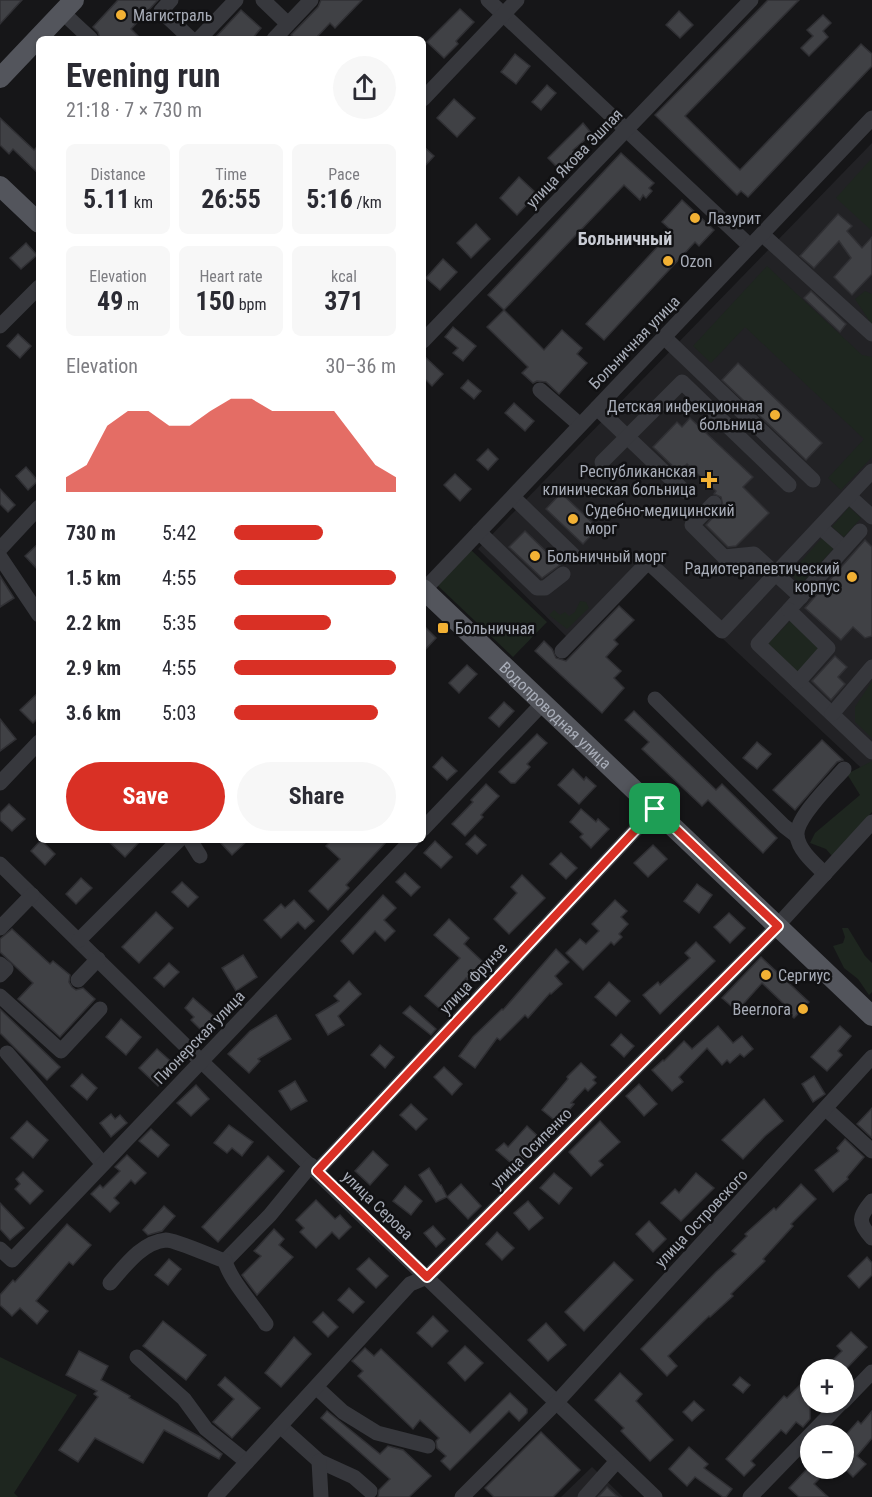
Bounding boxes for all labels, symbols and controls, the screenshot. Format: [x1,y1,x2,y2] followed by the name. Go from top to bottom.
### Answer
[133,6,212,25] place label: Магистраль
[114,8,128,22] marker: Магистраль
[66,56,221,95] text: Evening run
[333,56,396,119] button: share
[66,98,202,122] text: 21:18 · 7 × 730 m
[522,105,627,212] street label: улица Якова Эшпая
[90,165,146,184] text: Distance
[215,165,247,184] text: Time
[328,165,360,184] text: Pace
[83,184,130,214] text: 5.11
[201,184,261,214] text: 26:55
[306,184,353,214] text: 5:16
[130,193,153,212] text: km
[353,193,382,212] text: /km
[707,209,761,228] place label: Лазурит
[688,211,702,225] marker: Лазурит
[578,228,672,249] district label: Больничный
[680,252,712,271] place label: Ozon
[661,254,675,268] marker: Ozon
[89,267,147,286] text: Elevation
[199,267,263,286] text: Heart rate
[331,267,357,286] text: kcal
[97,286,123,316] text: 49
[196,286,235,316] text: 150
[324,286,364,316] text: 371
[585,292,684,393] street label: Больничная улица
[123,295,139,314] text: m
[235,295,266,314] text: bpm
[66,354,138,378] text: Elevation
[325,354,396,378] text: 30–36 m
[607,397,763,434] place label: Детская инфекционная больница
[768,408,782,422] marker: Детская инфекционная больница
[543,462,696,499] place label: Республиканская клиническая больница
[700,471,718,489] marker: Республиканская клиническая больница
[585,501,735,538] place label: Судебно-медицинский морг
[566,512,580,526] marker: Судебно-медицинский морг
[66,521,116,545] text: 730 m
[162,521,196,545] text: 5:42
[547,547,667,566] place label: Больничный морг
[528,549,542,563] marker: Больничный морг
[685,559,840,596] place label: Радиотерапевтический корпус
[66,566,121,590] text: 1.5 km
[162,566,196,590] text: 4:55
[845,570,859,584] marker: Радиотерапевтический корпус
[66,611,121,635] text: 2.2 km
[162,611,196,635] text: 5:35
[455,619,535,638] place label: Больничная
[436,621,450,635] marker: Больничная
[66,656,121,680] text: 2.9 km
[162,656,196,680] text: 4:55
[495,658,615,773] street label: Водопроводная улица
[66,701,121,725] text: 3.6 km
[162,701,196,725] text: 5:03
[66,762,225,831] button: Save
[237,762,396,831] button: Share
[629,783,680,834] pin
[638,792,671,825] icon: arrive
[436,939,511,1018] street label: улица Фрунзе
[778,966,831,985] place label: Сергиус
[759,968,773,982] marker: Сергиус
[150,987,249,1088] street label: Пионерская улица
[733,1000,791,1019] place label: Beerлога
[796,1002,810,1016] marker: Beerлога
[487,1104,576,1193] street label: улица Осипенко
[651,1165,752,1271] street label: улица Островского
[338,1167,417,1244] street label: улица Серова
[800,1359,854,1479] map controls
[800,1359,854,1413] button: +
[800,1425,854,1479] button: −

